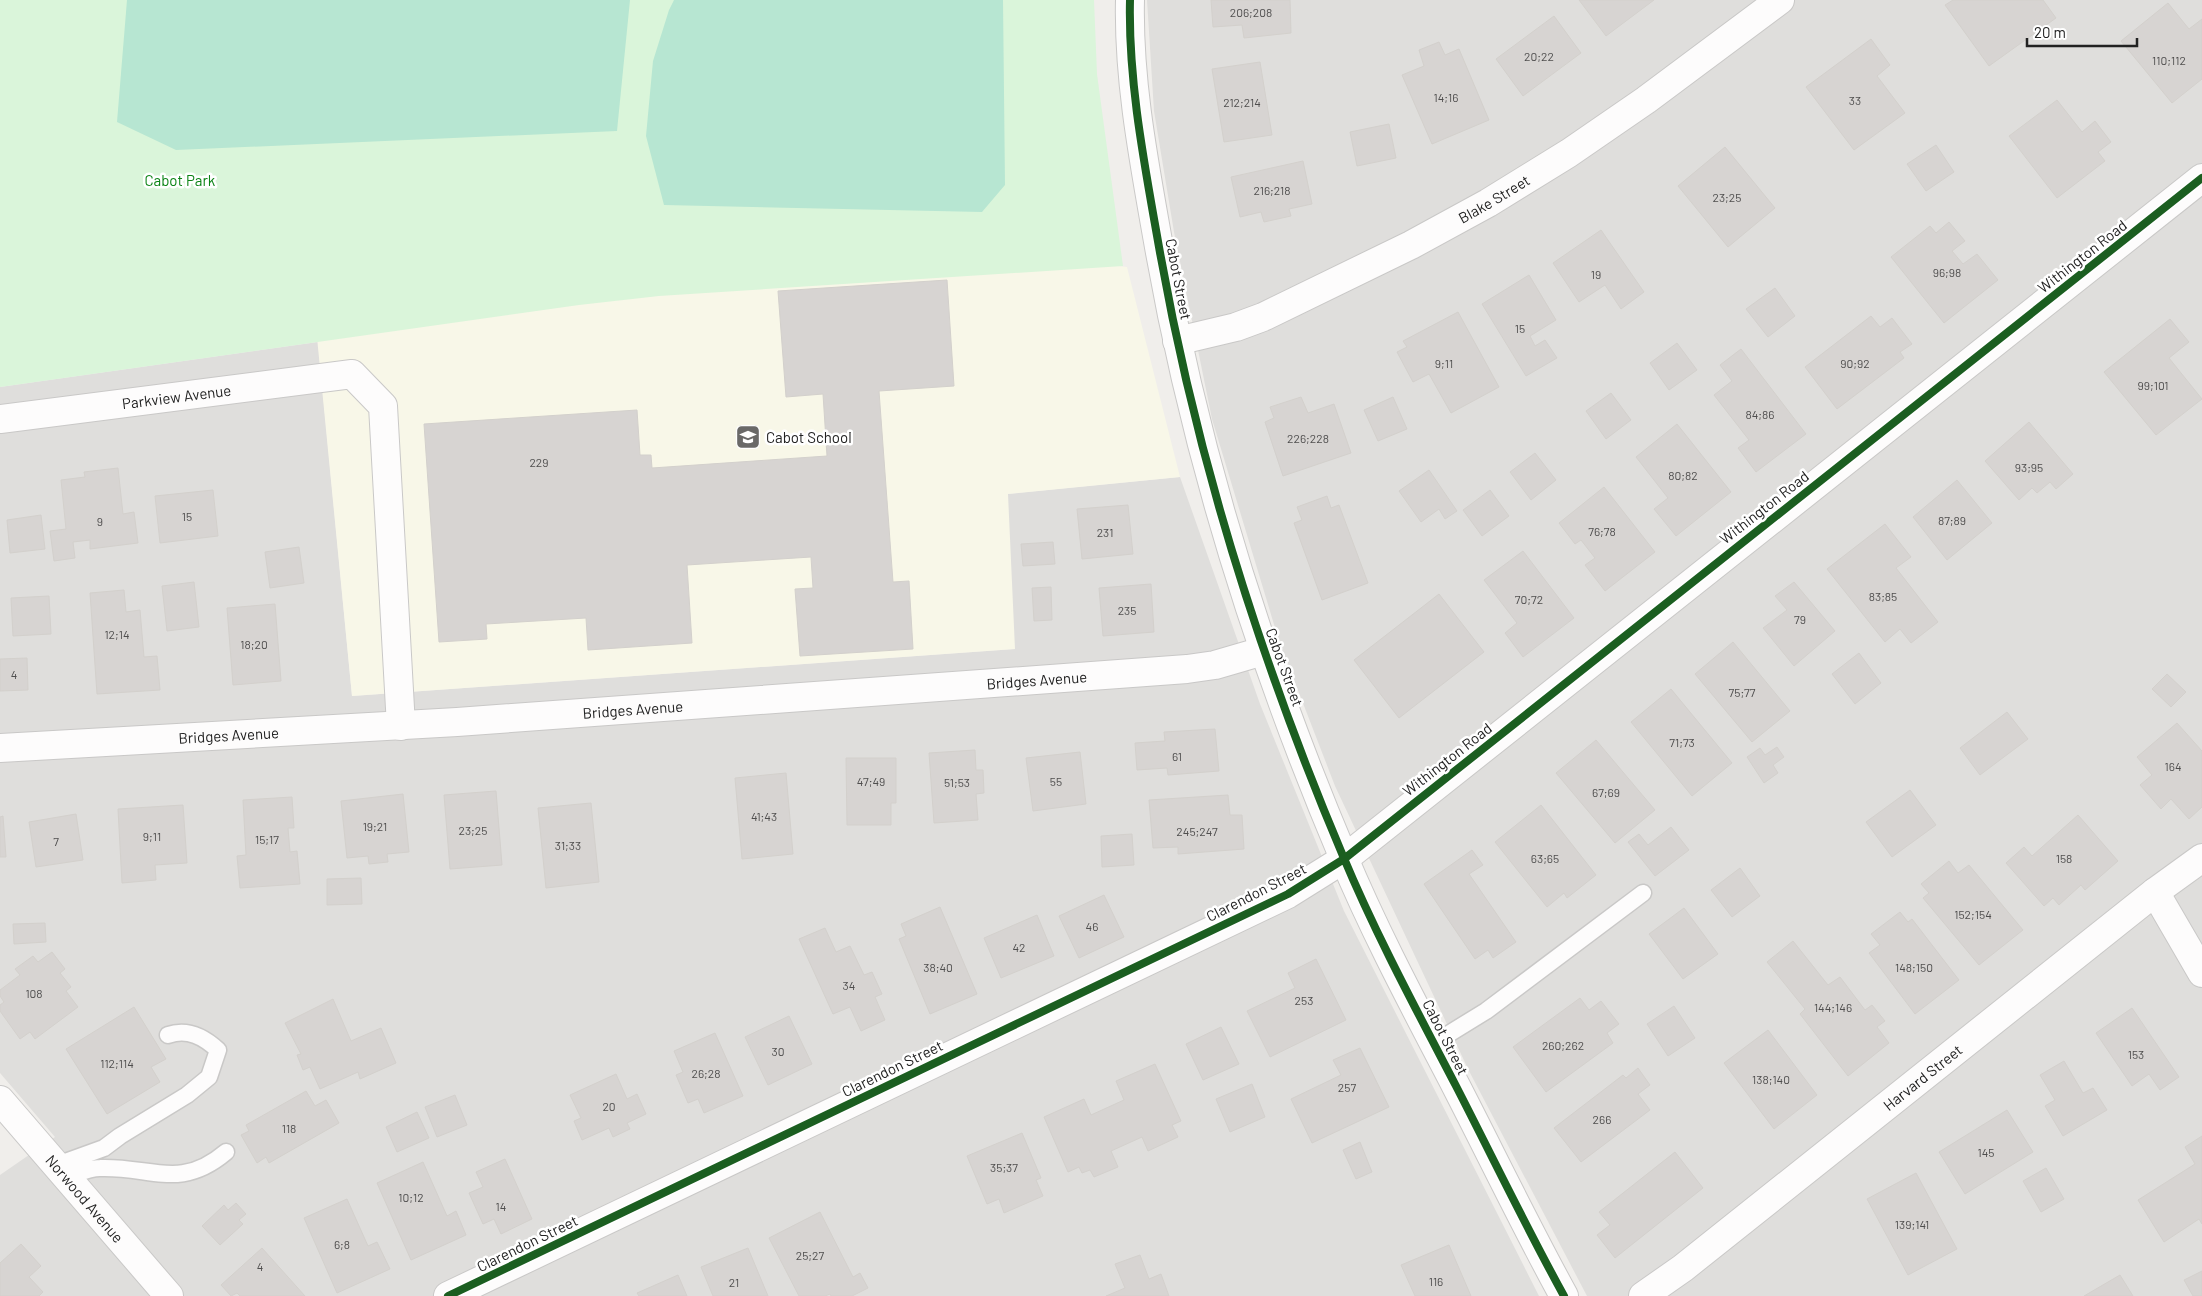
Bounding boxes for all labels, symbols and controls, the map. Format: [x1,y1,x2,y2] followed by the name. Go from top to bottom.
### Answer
[1230,5,1272,19] house number: 206;208
[2027,15,2137,47] scale bar
[2034,23,2066,41] text: 20 m
[1524,49,1554,63] house number: 20;22
[2152,53,2186,67] house number: 110;112
[1434,90,1458,104] house number: 14;16
[1849,93,1861,107] house number: 33
[1223,95,1261,109] house number: 212;214
[145,171,216,189] park label: Cabot Park
[1455,171,1533,227] street label: Blake Street
[1253,183,1291,197] house number: 216;218
[1713,190,1741,204] house number: 23;25
[2034,216,2130,296] street label: Withington Road
[1162,237,1196,321] street label: Cabot Street
[1933,265,1961,279] house number: 96;98
[1591,267,1601,281] house number: 19
[1515,321,1525,335] house number: 15
[1435,356,1453,370] house number: 9;11
[1840,356,1870,370] house number: 90;92
[2137,378,2169,392] house number: 99;101
[121,381,232,412] street label: Parkview Avenue
[1745,407,1775,421] house number: 84;86
[735,424,761,450] school or university icon: Cabot School
[766,428,852,446] place label: Cabot School
[1287,431,1329,445] house number: 226;228
[529,455,549,469] house number: 229
[2015,460,2043,474] house number: 93;95
[1716,467,1812,547] street label: Withington Road
[1668,468,1698,482] house number: 80;82
[182,509,192,523] house number: 15
[1938,513,1966,527] house number: 87;89
[97,514,103,528] house number: 9
[1588,524,1616,538] house number: 76;78
[1097,525,1113,539] house number: 231
[1869,589,1897,603] house number: 83;85
[1515,592,1543,606] house number: 70;72
[1118,603,1136,617] house number: 235
[1794,612,1806,626] house number: 79
[1262,625,1308,709] street label: Cabot Street
[104,627,130,641] house number: 12;14
[240,637,268,651] house number: 18;20
[11,667,17,681] house number: 4
[986,667,1088,693] street label: Bridges Avenue
[1729,685,1756,699] house number: 75;77
[582,697,684,722] street label: Bridges Avenue
[1399,719,1495,799] street label: Withington Road
[178,723,279,747] street label: Bridges Avenue
[1669,735,1695,749] house number: 71;73
[1172,749,1182,763] house number: 61
[2165,759,2182,773] house number: 164
[857,774,885,788] house number: 47;49
[1050,774,1062,788] house number: 55
[944,775,970,789] house number: 51;53
[1592,785,1620,799] house number: 67;69
[751,809,777,823] house number: 41;43
[363,819,387,833] house number: 19;21
[459,823,487,837] house number: 23;25
[1176,824,1218,838] house number: 245;247
[143,829,161,843] house number: 9;11
[255,832,279,846] house number: 15;17
[53,834,59,848] house number: 7
[555,838,581,852] house number: 31;33
[1531,851,1559,865] house number: 63;65
[2056,851,2072,865] house number: 158
[1203,859,1309,925] street label: Clarendon Street
[1954,907,1992,921] house number: 152;154
[1086,919,1098,933] house number: 46
[1012,940,1026,954] house number: 42
[923,960,953,974] house number: 38;40
[1895,960,1933,974] house number: 148;150
[843,978,855,992] house number: 34
[25,986,43,1000] house number: 108
[1295,993,1313,1007] house number: 253
[1419,996,1473,1078] street label: Cabot Street
[1814,1000,1852,1014] house number: 144;146
[839,1036,945,1100] street label: Clarendon Street
[1542,1038,1584,1052] house number: 260;262
[1879,1040,1965,1114] street label: Harvard Street
[772,1044,784,1058] house number: 30
[2128,1047,2144,1061] house number: 153
[100,1056,134,1070] house number: 112;114
[691,1066,721,1080] house number: 26;28
[1752,1072,1790,1086] house number: 138;140
[1338,1080,1356,1094] house number: 257
[602,1099,616,1113] house number: 20
[1593,1112,1611,1126] house number: 266
[282,1121,296,1135] house number: 118
[1978,1145,1994,1159] house number: 145
[42,1151,128,1246] street label: Norwood Avenue
[990,1160,1018,1174] house number: 35;37
[398,1190,424,1204] house number: 10;12
[496,1199,506,1213] house number: 14
[474,1211,580,1275] street label: Clarendon Street
[1895,1217,1929,1231] house number: 139;141
[334,1237,350,1251] house number: 6;8
[796,1248,825,1262] house number: 25;27
[257,1259,263,1273] house number: 4
[1429,1274,1443,1288] house number: 116
[729,1275,739,1289] house number: 21

